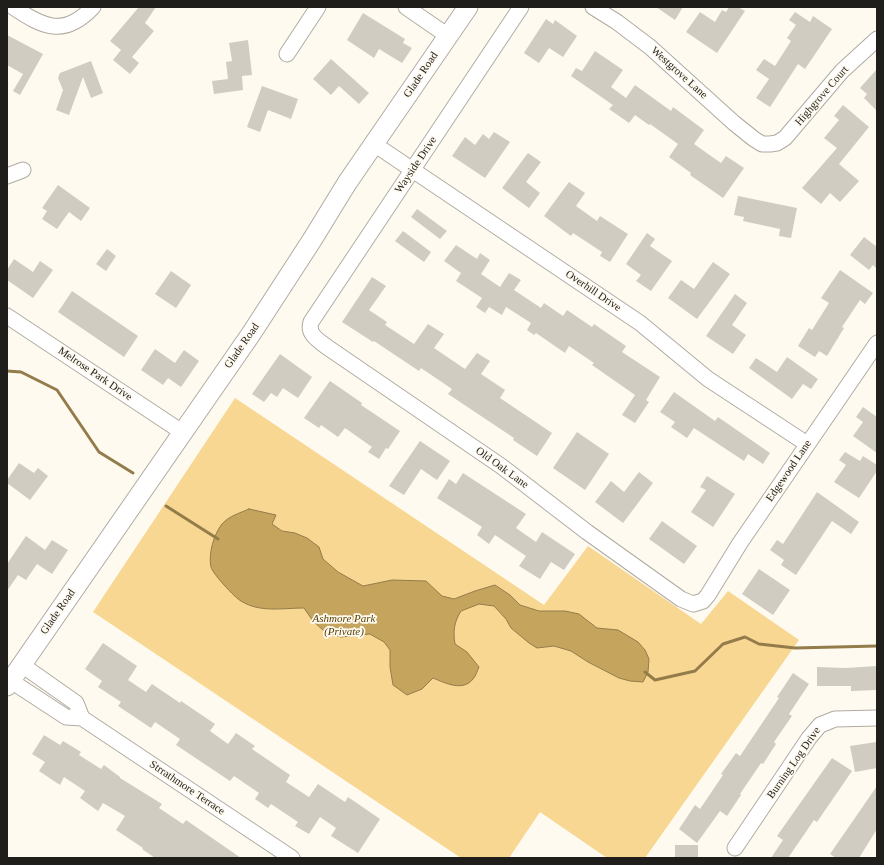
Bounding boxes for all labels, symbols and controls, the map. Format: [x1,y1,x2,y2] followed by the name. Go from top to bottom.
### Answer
[648,44,710,102] street label: Westgrove Lane
[401,50,441,100] street label: Glade Road
[792,63,852,129] street label: Highgrove Court
[392,134,440,196] street label: Wayside Drive
[563,268,623,314] street label: Overhill Drive
[222,321,262,371] street label: Glade Road
[55,344,135,404] street label: Melrose Park Drive
[763,438,815,504] street label: Edgewood Lane
[473,444,531,492] street label: Old Oak Lane
[38,587,78,637] street label: Glade Road
[313,612,375,638] park label: Ashmore Park (Private)
[764,725,824,801] street label: Burning Log Drive
[147,758,227,818] street label: Strrathmore Terrace

